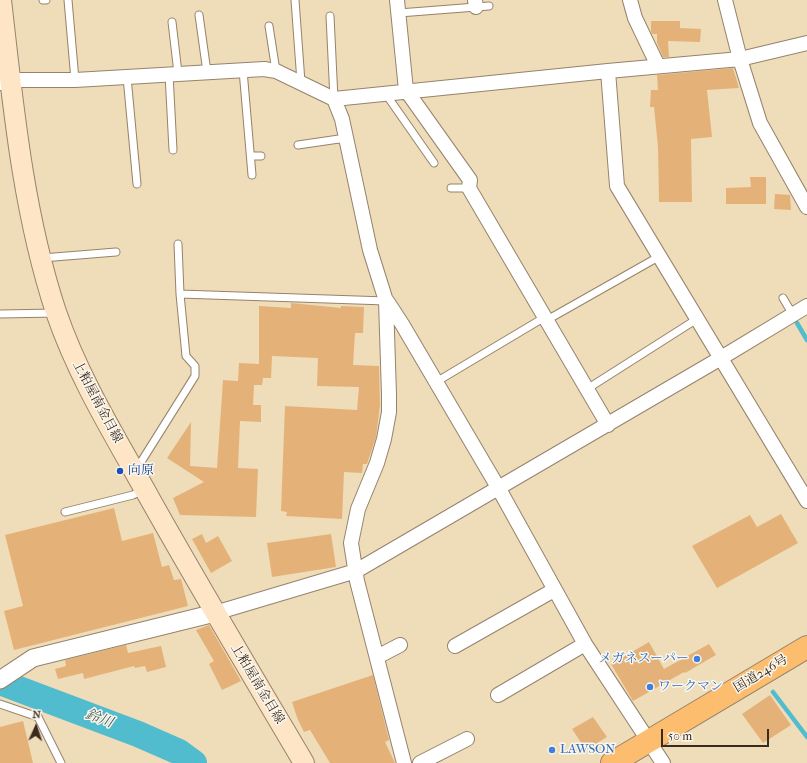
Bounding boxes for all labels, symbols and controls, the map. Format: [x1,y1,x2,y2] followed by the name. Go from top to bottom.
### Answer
[69,358,125,446] street label: 上粕屋南金目線
[128,463,154,479] place label: 向原
[115,466,125,476] marker: 向原
[227,641,287,727] street label: 上粕屋南金目線
[599,651,689,667] place label: メガネスーパー
[731,652,791,696] street label: 国道246号
[692,654,702,664] marker: メガネスーパー
[658,679,723,695] place label: ワークマン
[645,682,655,692] marker: ワークマン
[83,706,115,732] water label: 鈴川
[16,707,56,747] north arrow
[32,708,41,721] text: N
[663,721,771,747] scale bar
[668,729,692,743] text: 50 m
[560,742,615,758] place label: LAWSON
[547,745,557,755] marker: LAWSON

